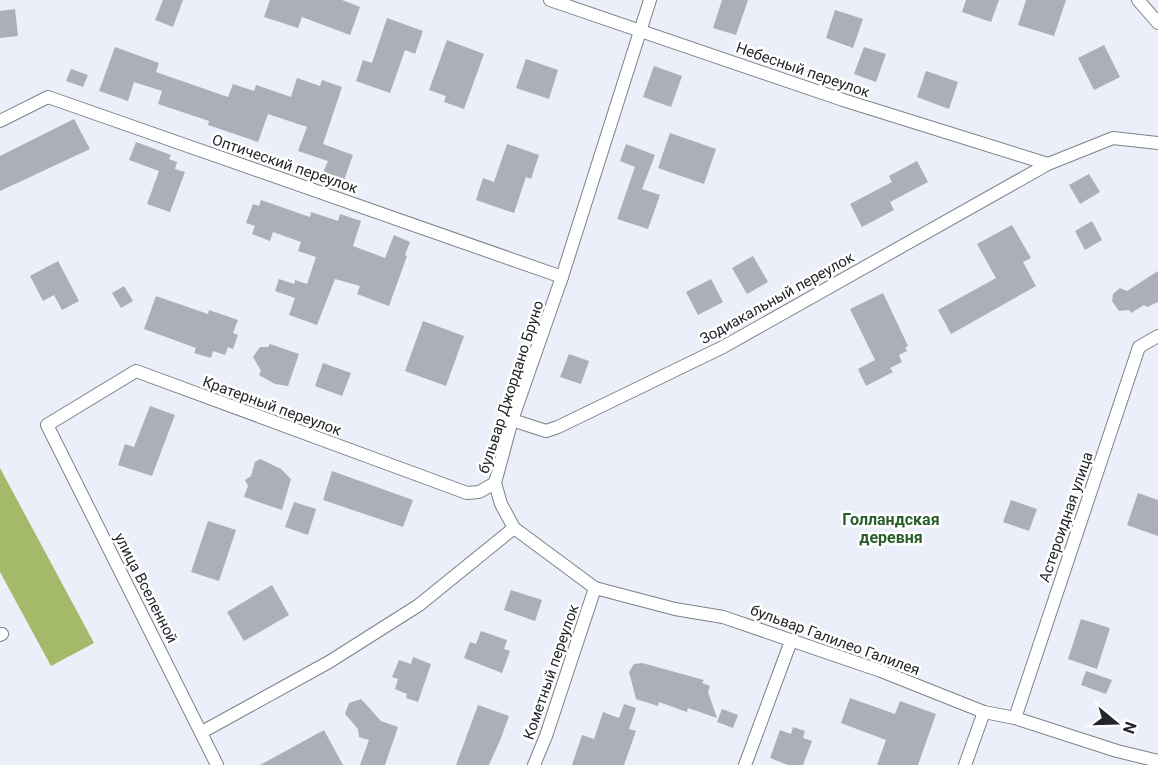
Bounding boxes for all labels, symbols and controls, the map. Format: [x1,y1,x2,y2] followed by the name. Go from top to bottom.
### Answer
[734,39,872,101] street label: Небесный переулок
[210,131,360,197] street label: Оптический переулок
[697,248,857,348] street label: Зодиакальный переулок
[475,298,547,476] street label: бульвар Джордано Бруно
[200,372,344,440] street label: Кратерный переулок
[1035,449,1097,585] street label: Астероидная улица
[842,510,940,547] district label: Голландская деревня
[110,530,182,646] street label: улица Вселенной
[748,601,922,679] street label: бульвар Галилео Галилея
[519,602,583,742] street label: Кометный переулок
[1086,693,1146,753] north arrow
[1119,719,1141,736] text: N

